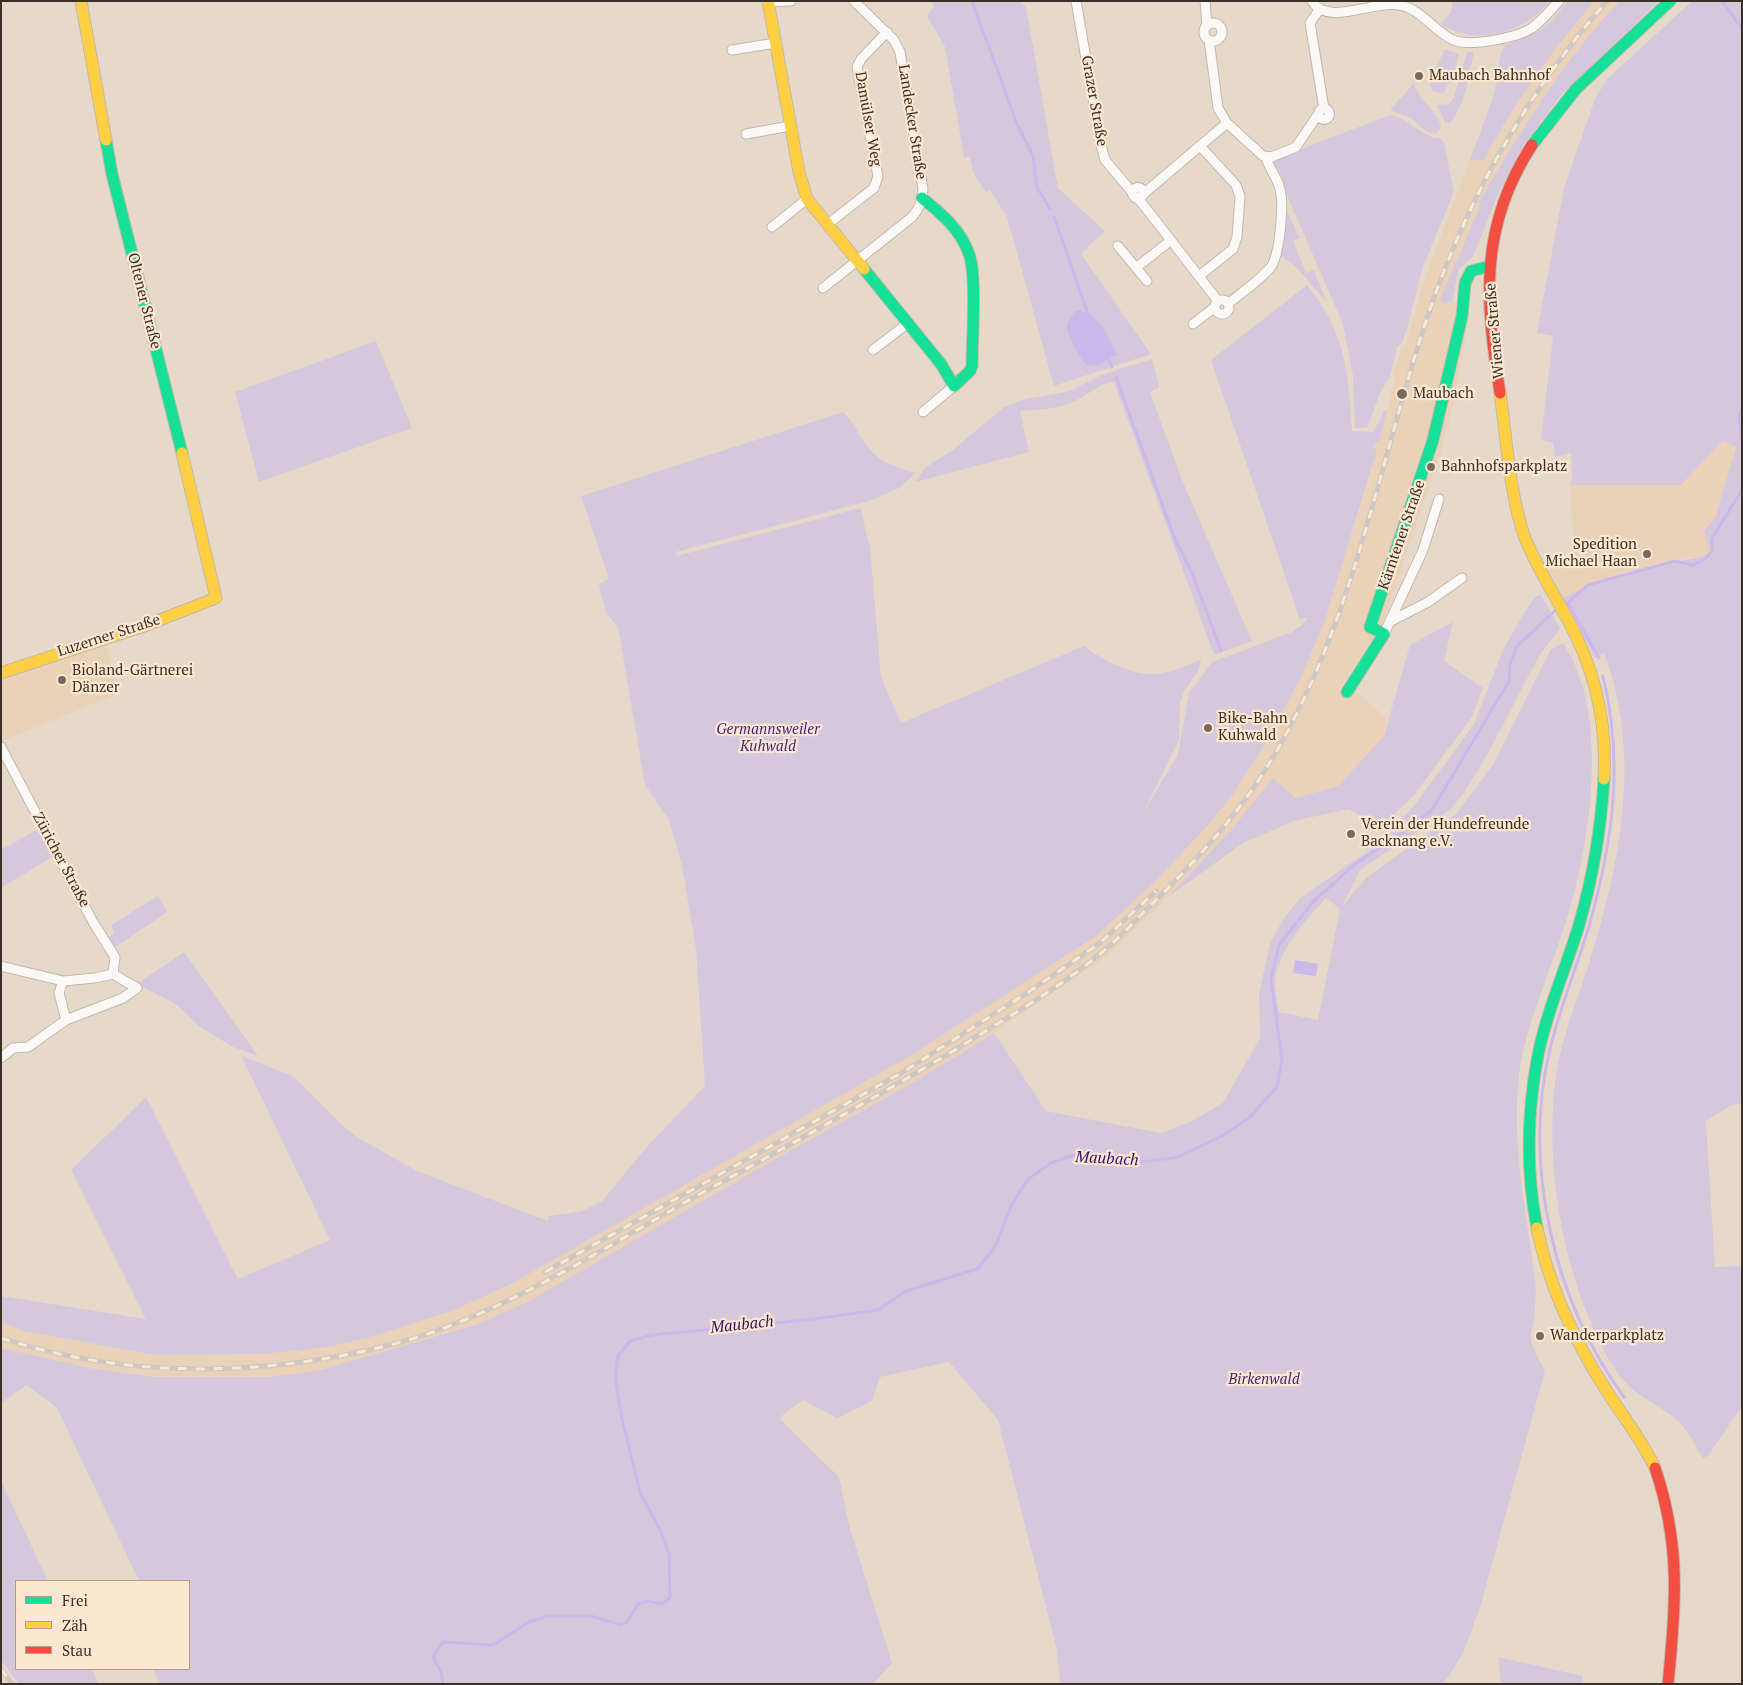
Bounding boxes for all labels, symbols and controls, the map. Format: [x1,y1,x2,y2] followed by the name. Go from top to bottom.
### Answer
[1077,54,1111,148] street label: Grazer Straße
[894,63,930,181] street label: Landecker Straße
[1429,67,1550,85] place label: Maubach Bahnhof
[851,70,885,168] street label: Damülser Weg
[1413,70,1425,82] marker: Maubach Bahnhof
[123,251,165,351] street label: Oltener Straße
[1482,282,1508,380] street label: Wiener Straße
[1413,385,1474,403] place label: Maubach
[1395,387,1409,401] marker: Maubach
[1441,458,1567,476] place label: Bahnhofsparkplatz
[1425,461,1437,473] marker: Bahnhofsparkplatz
[1375,478,1429,592] street label: Kärntener Straße
[1545,536,1637,571] place label: Spedition Michael Haan
[1641,548,1653,560] marker: Spedition Michael Haan
[55,611,163,661] street label: Luzerner Straße
[72,662,193,697] place label: Bioland-Gärtnerei Dänzer
[56,674,68,686] marker: Bioland-Gärtnerei Dänzer
[1218,710,1288,745] place label: Bike-Bahn Kuhwald
[716,721,820,756] park label: Germannsweiler Kuhwald
[1202,722,1214,734] marker: Bike-Bahn Kuhwald
[28,809,94,911] street label: Züricher Straße
[1361,816,1529,851] place label: Verein der Hundefreunde Backnang e.V.
[1345,828,1357,840] marker: Verein der Hundefreunde Backnang e.V.
[1075,1148,1139,1170] water label: Maubach
[709,1312,775,1338] water label: Maubach
[1550,1327,1664,1345] place label: Wanderparkplatz
[1534,1330,1546,1342] marker: Wanderparkplatz
[1228,1371,1300,1389] park label: Birkenwald
[15,1580,190,1670] legend
[62,1590,88,1610] text: Frei
[62,1615,88,1635] text: Zäh
[62,1640,92,1660] text: Stau

